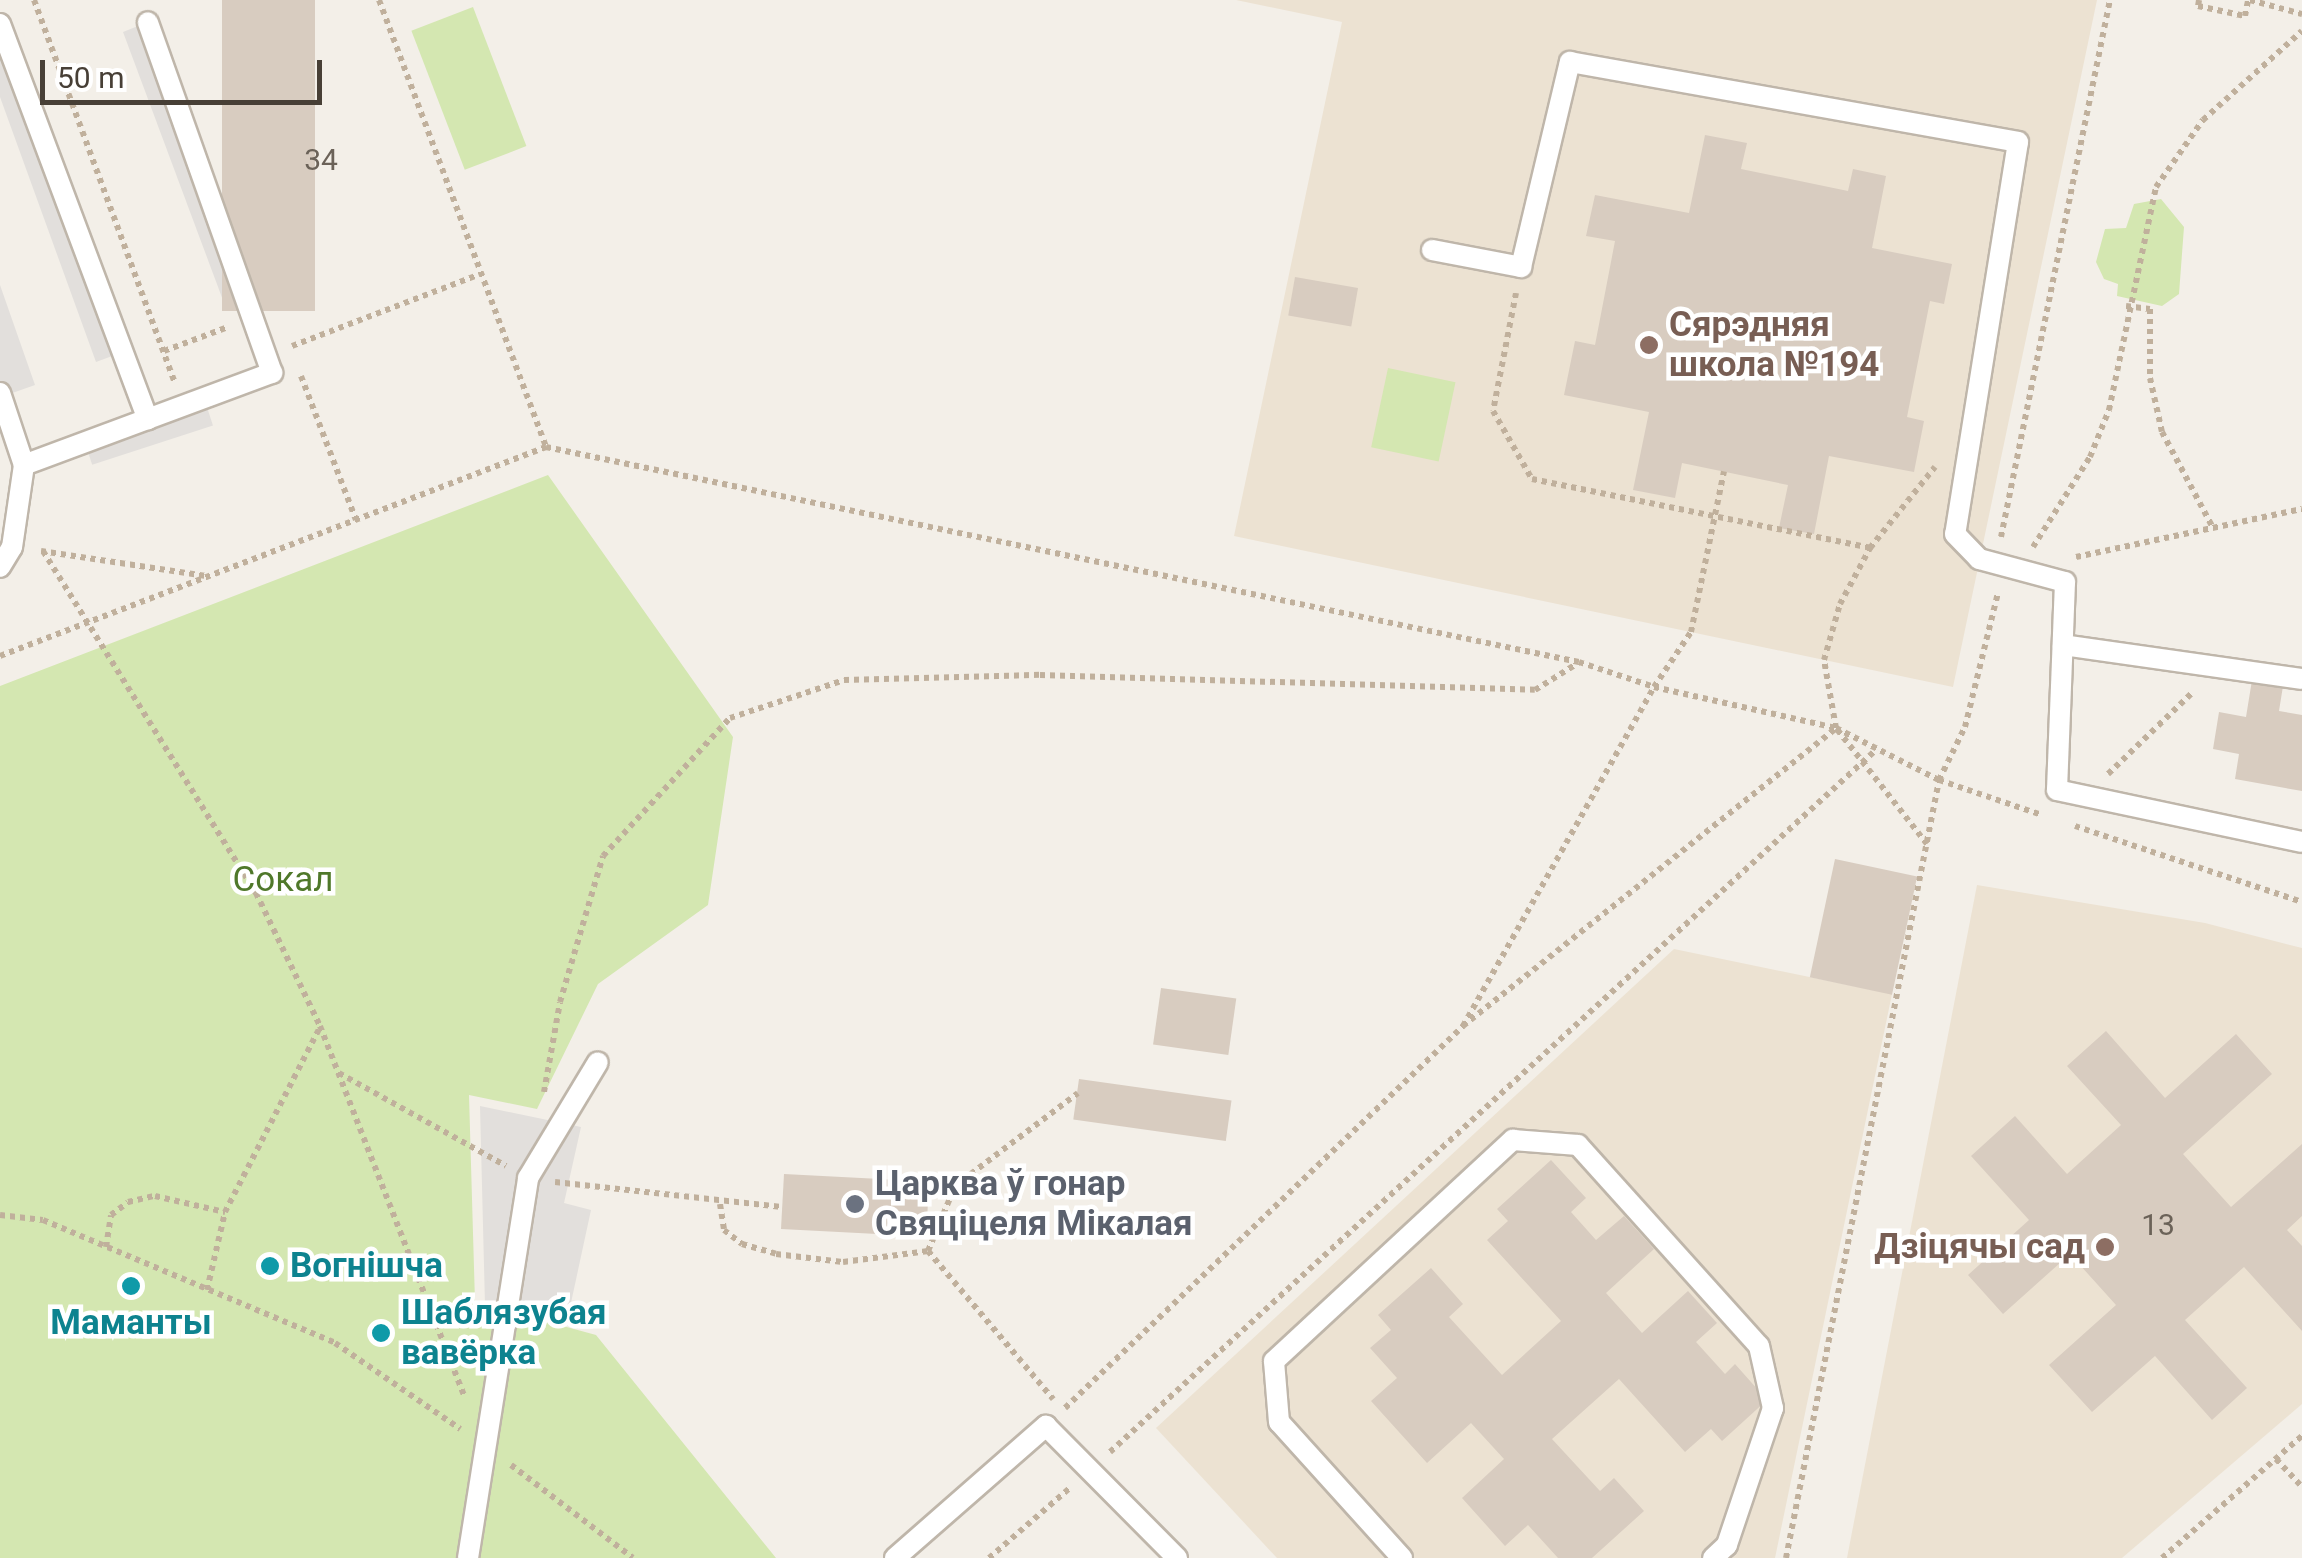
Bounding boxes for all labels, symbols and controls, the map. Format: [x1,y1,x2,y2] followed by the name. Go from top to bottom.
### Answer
[45,40,328,102] scale bar
[57,60,124,95] text: 50 m
[304,142,338,178] house number: 34
[1669,304,1879,386] place label: Сярэдняя школа №194
[1638,334,1660,356] marker: Сярэдняя школа №194
[233,859,333,901] park label: Сокал
[875,1163,1193,1245] place label: Царква ў гонар Свяціцеля Мікалая
[844,1193,866,1215] marker: Царква ў гонар Свяціцеля Мікалая
[2141,1207,2175,1243] house number: 13
[1874,1226,2085,1268] place label: Дзіцячы сад
[2094,1236,2116,1258] marker: Дзіцячы сад
[290,1245,443,1287] place label: Вогнішча
[259,1255,281,1277] marker: Вогнішча
[120,1275,142,1297] marker: Маманты
[401,1292,607,1374] place label: Шаблязубая вавёрка
[50,1302,212,1344] place label: Маманты
[370,1322,392,1344] marker: Шаблязубая вавёрка

